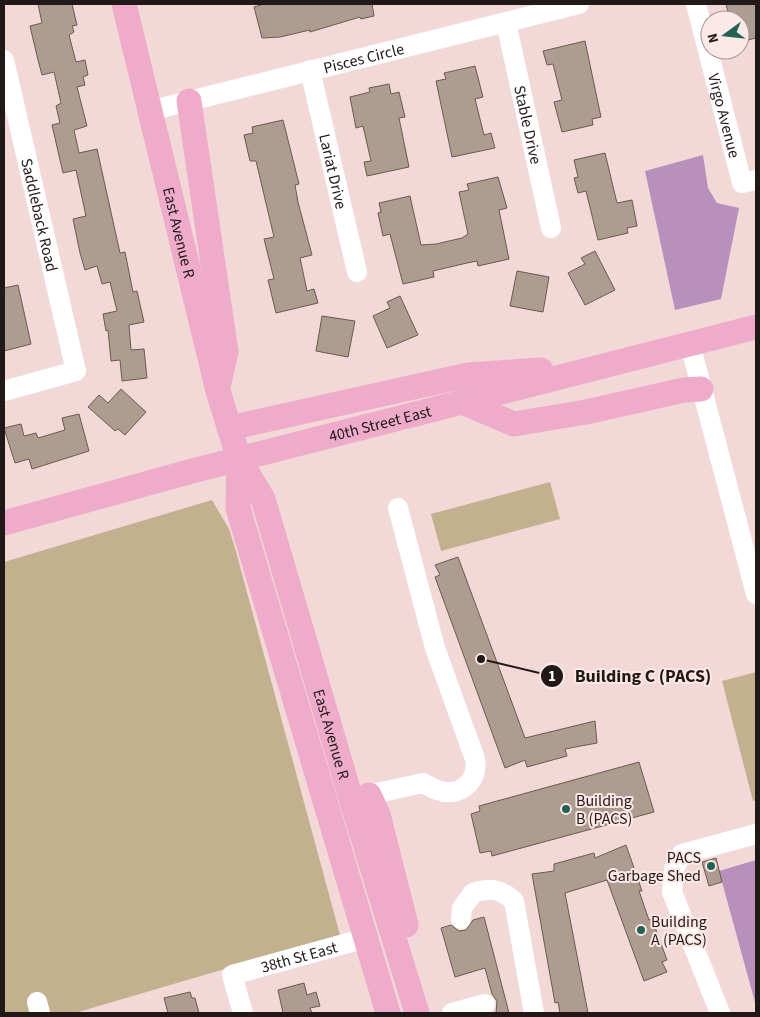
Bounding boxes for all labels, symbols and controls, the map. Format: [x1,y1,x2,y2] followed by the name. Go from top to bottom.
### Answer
[700,10,750,60] north arrow
[703,31,724,45] text: N
[321,38,406,79] street label: Pisces Circle
[702,71,745,160] street label: Virgo Avenue
[508,83,547,166] street label: Stable Drive
[313,132,352,211] street label: Lariat Drive
[15,156,63,274] street label: Saddleback Road
[157,185,200,280] street label: East Avenue R
[327,400,434,448] street label: 40th Street East
[540,659,721,692] callout: Building C (PACS)
[575,664,711,689] text: Building C (PACS)
[548,666,556,687] text: 1
[307,686,355,782] street label: East Avenue R
[576,790,632,830] place label: Building B (PACS)
[560,803,572,815] marker: Building B (PACS)
[608,847,701,887] place label: PACS Garbage Shed
[705,860,717,872] marker: PACS Garbage Shed
[651,911,707,951] place label: Building A (PACS)
[635,924,647,936] marker: Building A (PACS)
[258,936,340,979] street label: 38th St East

